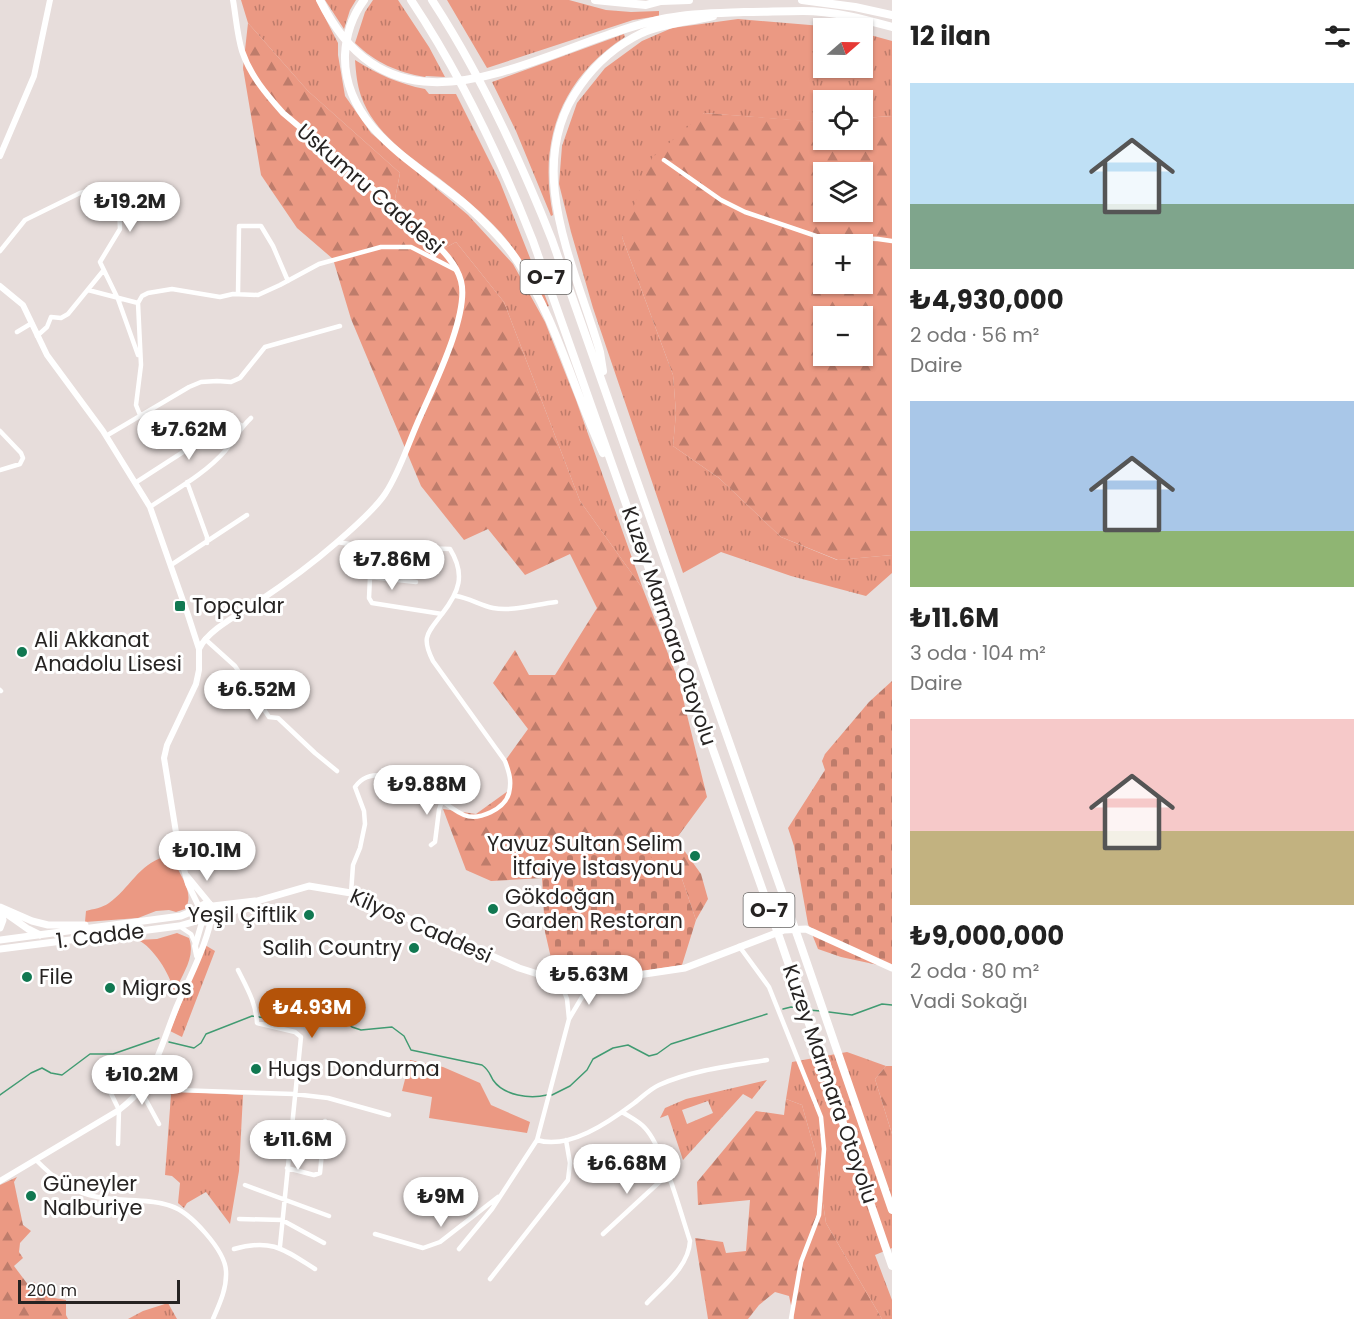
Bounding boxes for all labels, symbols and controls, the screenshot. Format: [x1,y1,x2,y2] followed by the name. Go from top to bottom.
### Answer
[813,18,873,78] north arrow
[813,18,873,366] map controls
[910,18,991,54] text: 12 ilan
[1321,20,1354,53] icon: filters
[813,90,873,150] button: locate
[291,117,450,261] street label: Uskumru Caddesi
[1078,122,1186,230] icon: home
[813,162,873,222] button: layers
[81,182,179,233] pin: ₺19.2M
[94,187,166,215] text: ₺19.2M
[813,234,873,294] button: +
[520,260,572,294] road number: O-7
[910,282,1064,318] text: ₺4,930,000
[813,306,873,366] button: −
[910,321,1039,349] text: 2 oda · 56 m²
[910,351,962,379] text: Daire
[140,410,238,461] pin: ₺7.62M
[151,415,227,443] text: ₺7.62M
[1078,440,1186,548] icon: home
[615,502,724,749] street label: Kuzey Marmara Otoyolu
[343,540,441,591] pin: ₺7.86M
[353,545,431,573] text: ₺7.86M
[192,591,285,620] place label: Topçular
[173,599,187,613] marker: Topçular
[910,600,999,636] text: ₺11.6M
[34,625,182,678] place label: Ali Akkanat Anadolu Lisesi
[910,639,1046,667] text: 3 oda · 104 m²
[15,645,29,659] marker: Ali Akkanat Anadolu Lisesi
[910,669,962,697] text: Daire
[208,670,306,721] pin: ₺6.52M
[218,675,296,703] text: ₺6.52M
[1078,758,1186,866] icon: home
[378,765,476,816] pin: ₺9.88M
[388,770,466,798] text: ₺9.88M
[487,829,683,882] place label: Yavuz Sultan Selim İtfaiye İstasyonu
[158,831,256,882] pin: ₺10.1M
[173,836,241,864] text: ₺10.1M
[688,849,702,863] marker: Yavuz Sultan Selim İtfaiye İstasyonu
[346,881,497,970] street label: Kilyos Caddesi
[505,882,683,935] place label: Gökdoğan Garden Restoran
[744,893,794,927] road number: O-7
[188,900,297,929] place label: Yeşil Çiftlik
[486,902,500,916] marker: Gökdoğan Garden Restoran
[302,908,316,922] marker: Yeşil Çiftlik
[54,916,146,955] street label: 1. Cadde
[910,918,1064,954] text: ₺9,000,000
[262,933,402,962] place label: Salih Country
[407,941,421,955] marker: Salih Country
[540,955,638,1006] pin: ₺5.63M
[910,957,1039,985] text: 2 oda · 80 m²
[550,960,628,988] text: ₺5.63M
[776,960,885,1207] street label: Kuzey Marmara Otoyolu
[39,962,73,991] place label: File
[20,970,34,984] marker: File
[122,973,192,1002] place label: Migros
[103,981,117,995] marker: Migros
[910,987,1028,1015] text: Vadi Sokağı
[263,988,361,1039] pin: ₺4.93M
[273,993,351,1021] text: ₺4.93M
[268,1054,440,1083] place label: Hugs Dondurma
[93,1055,191,1106] pin: ₺10.2M
[106,1060,178,1088] text: ₺10.2M
[249,1062,263,1076] marker: Hugs Dondurma
[249,1120,347,1171] pin: ₺11.6M
[264,1125,332,1153] text: ₺11.6M
[578,1144,676,1195] pin: ₺6.68M
[587,1149,667,1177] text: ₺6.68M
[43,1169,143,1222] place label: Güneyler Nalburiye
[412,1177,470,1228] pin: ₺9M
[417,1182,465,1210] text: ₺9M
[24,1189,38,1203] marker: Güneyler Nalburiye
[18,1277,180,1304] scale bar
[27,1279,77,1302] text: 200 m

